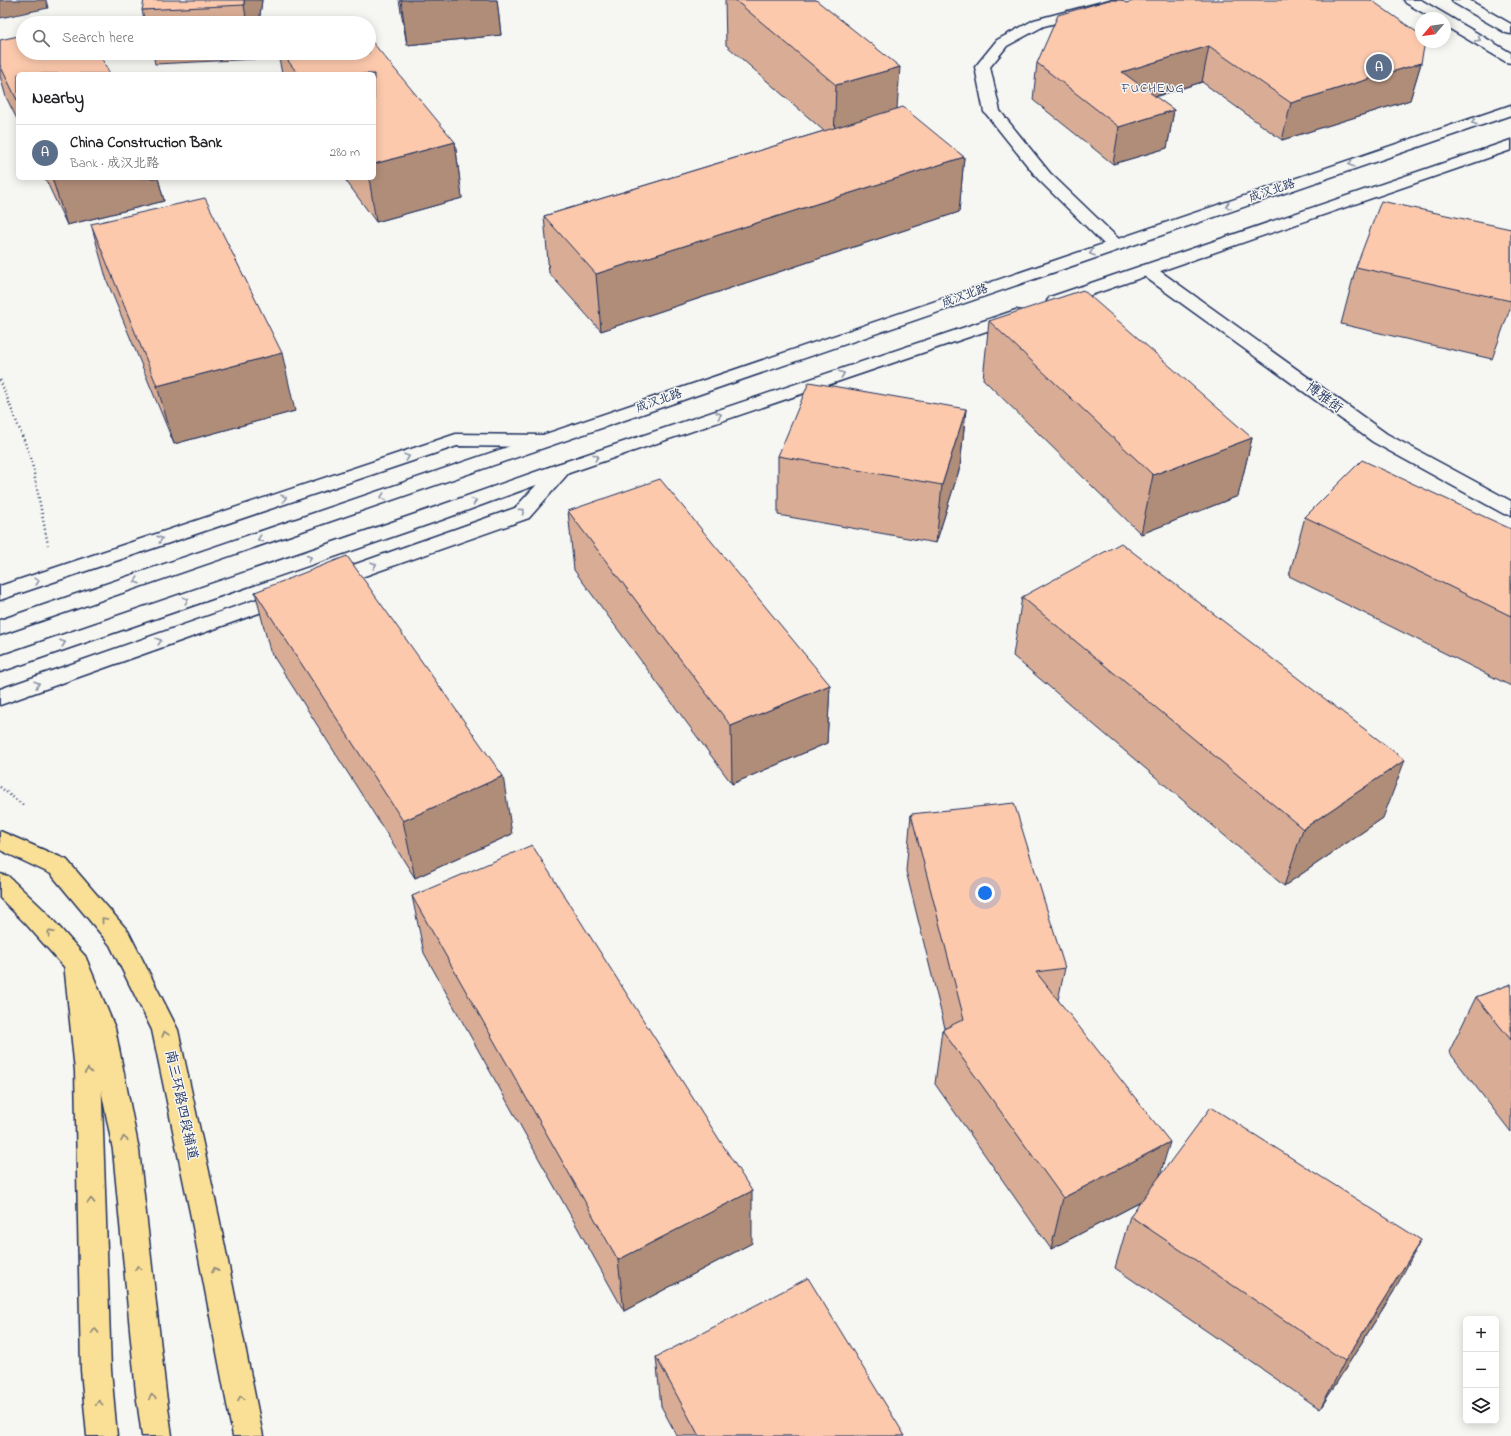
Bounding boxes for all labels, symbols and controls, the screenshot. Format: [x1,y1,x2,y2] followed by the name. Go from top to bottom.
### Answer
[1415,12,1451,48] north arrow
[16,16,376,60] search box
[30,27,52,49] icon: search
[62,27,134,49] text: Search here
[1474,35,1481,42] one-way arrow
[1366,52,1392,82] pin: A
[1120,79,1185,98] district label: FUCHENG
[32,86,84,111] text: Nearby
[1471,118,1478,126] one-way arrow
[70,132,222,154] text: China Construction Bank
[41,143,49,162] text: A
[330,143,360,162] text: 280 m
[70,154,159,173] text: Bank · 成汉北路
[1348,160,1355,168] one-way arrow
[1246,175,1298,207] street label: 成汉北路
[1225,202,1232,210] one-way arrow
[1088,248,1095,257] one-way arrow
[939,280,991,312] street label: 成汉北路
[839,370,846,378] one-way arrow
[1301,377,1347,419] street label: 博雅街
[633,385,685,417] street label: 成汉北路
[716,412,723,420] one-way arrow
[403,453,410,462] one-way arrow
[592,453,599,462] one-way arrow
[380,493,387,501] one-way arrow
[280,494,287,503] one-way arrow
[470,497,477,505] one-way arrow
[518,509,525,516] one-way arrow
[257,534,264,543] one-way arrow
[157,536,164,544] one-way arrow
[306,554,313,563] one-way arrow
[371,561,378,570] one-way arrow
[134,576,141,585] one-way arrow
[33,577,40,585] one-way arrow
[183,597,190,605] one-way arrow
[156,637,163,646] one-way arrow
[60,639,67,647] one-way arrow
[33,681,40,689] one-way arrow
[975,883,995,903] your location
[101,917,108,924] one-way arrow
[47,931,54,938] one-way arrow
[161,1030,170,1037] one-way arrow
[159,1048,203,1162] street label: 南三环路四段辅道
[83,1068,92,1074] one-way arrow
[120,1136,129,1142] one-way arrow
[87,1198,96,1204] one-way arrow
[134,1265,143,1271] one-way arrow
[212,1267,220,1273] one-way arrow
[1463,1316,1499,1424] map controls
[1463,1316,1499,1352] button: +
[91,1328,99,1334] one-way arrow
[1463,1352,1499,1388] button: −
[1463,1388,1499,1424] button: layers
[148,1394,157,1400] one-way arrow
[237,1395,245,1401] one-way arrow
[95,1400,104,1406] one-way arrow

